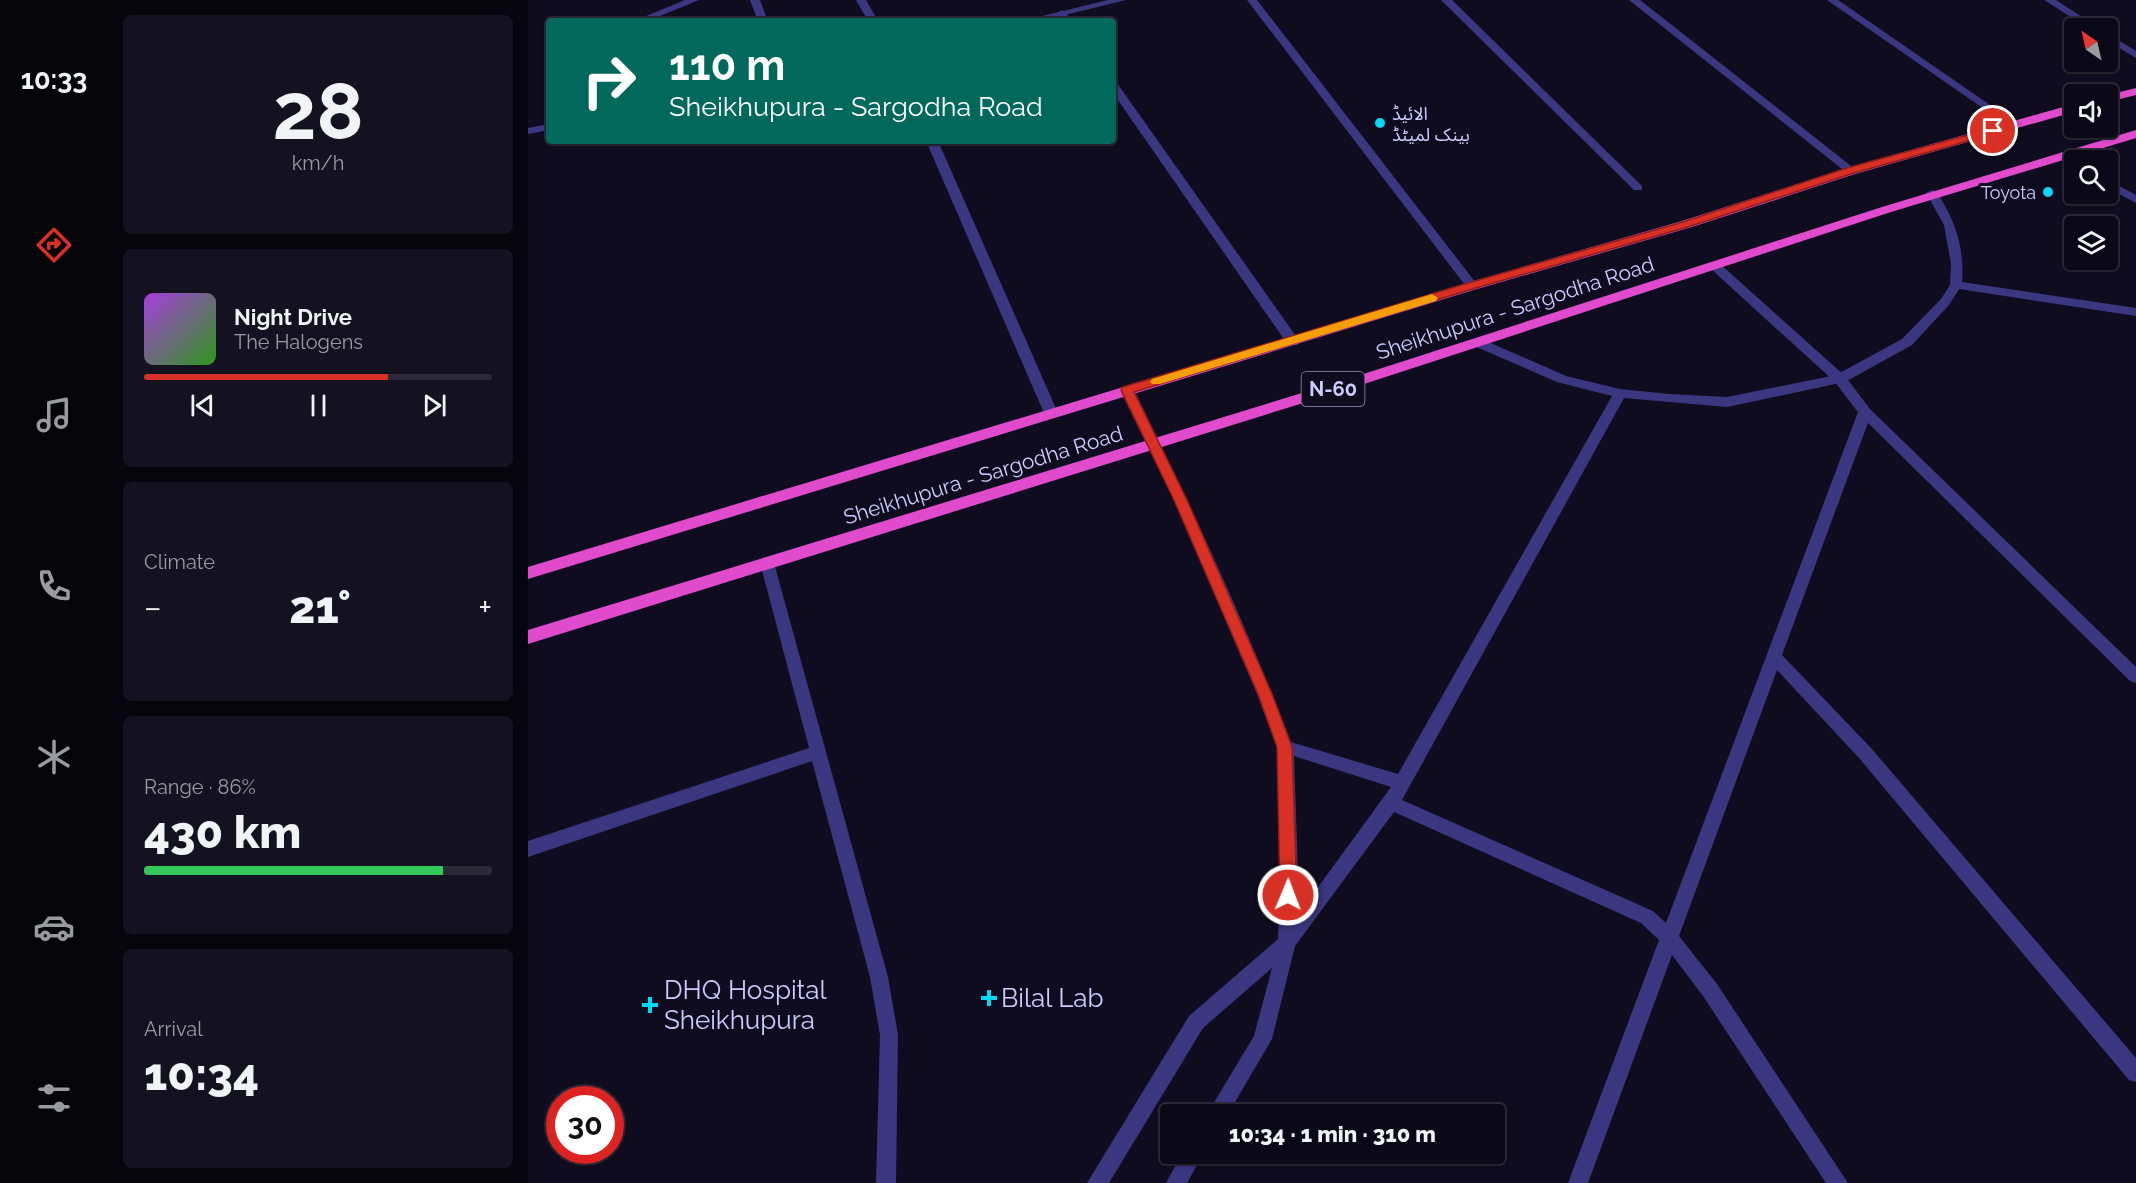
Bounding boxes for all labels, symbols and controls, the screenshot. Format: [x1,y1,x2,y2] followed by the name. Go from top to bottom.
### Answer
[2064,18,2118,72] north arrow
[2064,18,2118,270] map controls
[669,41,785,90] text: 110 m
[570,42,648,120] icon: right
[21,64,87,95] text: 10:33
[272,66,364,157] text: 28
[2064,84,2118,138] button: sound
[669,91,1043,122] text: Sheikhupura - Sargodha Road
[1392,103,1470,145] place label: الائیڈ بینک لمیٹڈ
[1967,105,2018,156] pin
[1976,114,2009,147] icon: arrive
[1373,116,1387,130] marker: الائیڈ بینک لمیٹڈ
[2064,150,2118,204] button: search
[292,151,344,175] text: km/h
[1981,182,2036,203] place label: Toyota
[2041,185,2055,199] marker: Toyota
[2064,216,2118,270] button: layers
[33,224,75,266] icon: directions
[1373,251,1657,365] street label: Sheikhupura - Sargodha Road
[234,304,352,330] text: Night Drive
[234,330,363,354] text: The Halogens
[1302,372,1364,406] road number: N-60
[186,389,219,422] icon: previous
[302,389,335,422] icon: pause
[418,389,451,422] icon: next
[33,394,75,436] icon: music
[840,421,1126,529] street label: Sheikhupura - Sargodha Road
[144,550,215,574] text: Climate
[33,565,75,607] icon: phone
[289,581,351,634] text: 21°
[144,588,162,627] text: −
[478,588,492,627] text: +
[33,736,75,778] icon: climate
[144,775,256,799] text: Range · 86%
[144,806,301,859] text: 430 km
[1256,863,1320,927] position arrow
[33,906,75,948] icon: car
[664,975,827,1035] place label: DHQ Hospital Sheikhupura
[1001,983,1104,1013] place label: Bilal Lab
[982,991,996,1005] marker: Bilal Lab
[641,996,659,1014] marker: DHQ Hospital Sheikhupura
[144,1017,203,1041] text: Arrival
[144,1048,259,1101] text: 10:34
[33,1077,75,1119] icon: filters
[546,1086,624,1164] speed limit sign: 30
[1229,1121,1436,1147] text: 10:34 · 1 min · 310 m

